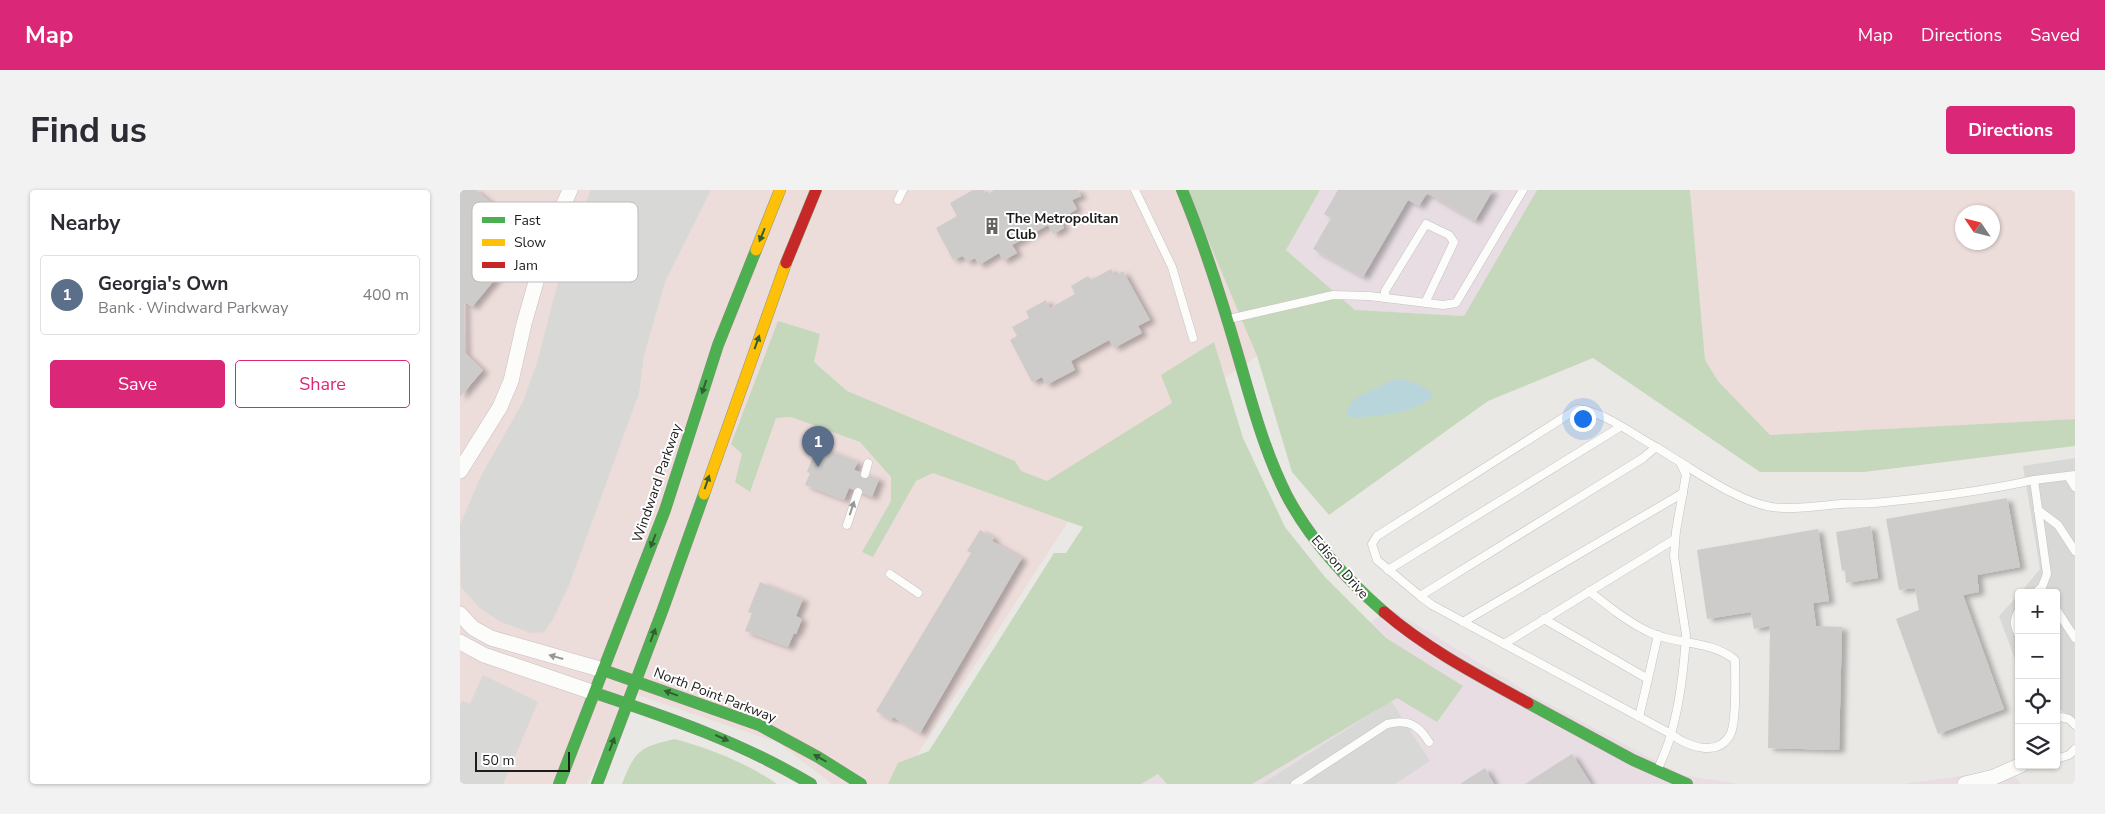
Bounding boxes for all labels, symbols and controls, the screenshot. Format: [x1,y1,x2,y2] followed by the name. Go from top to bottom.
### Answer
[25,19,73,51] text: Map
[1858,23,1893,47] text: Map
[1921,23,2002,47] text: Directions
[2030,23,2080,47] text: Saved
[1946,106,2075,154] button: Directions
[30,107,147,154] text: Find us
[472,202,638,282] legend
[1955,205,2000,250] north arrow
[50,209,120,237] text: Nearby
[1006,209,1119,244] place label: The Metropolitan Club
[514,211,540,230] text: Fast
[982,216,1002,236] building icon: The Metropolitan Club
[757,228,765,242] one-way arrow
[514,233,546,252] text: Slow
[513,256,538,275] text: Jam
[98,271,228,297] text: Georgia's Own
[62,284,72,306] text: 1
[362,284,409,306] text: 400 m
[98,297,288,319] text: Bank · Windward Parkway
[753,334,761,349] one-way arrow
[50,360,225,408] button: Save
[235,360,410,408] button: Share
[700,380,708,395] one-way arrow
[1570,406,1596,432] your location
[628,420,686,545] street label: Windward Parkway
[802,426,834,467] pin: 1
[703,474,711,489] one-way arrow
[849,501,857,516] one-way arrow
[1307,531,1373,603] street label: Edison Drive
[649,534,657,549] one-way arrow
[2015,589,2060,769] map controls
[2015,589,2060,634] button: +
[649,628,657,642] one-way arrow
[2015,634,2060,679] button: −
[549,653,564,661] one-way arrow
[651,663,780,727] street label: North Point Parkway
[2015,679,2060,724] button: locate
[663,689,678,697] one-way arrow
[2015,724,2060,769] button: layers
[715,735,729,743] one-way arrow
[608,736,616,751] one-way arrow
[475,749,570,772] scale bar
[482,751,514,770] text: 50 m
[812,754,827,762] one-way arrow

